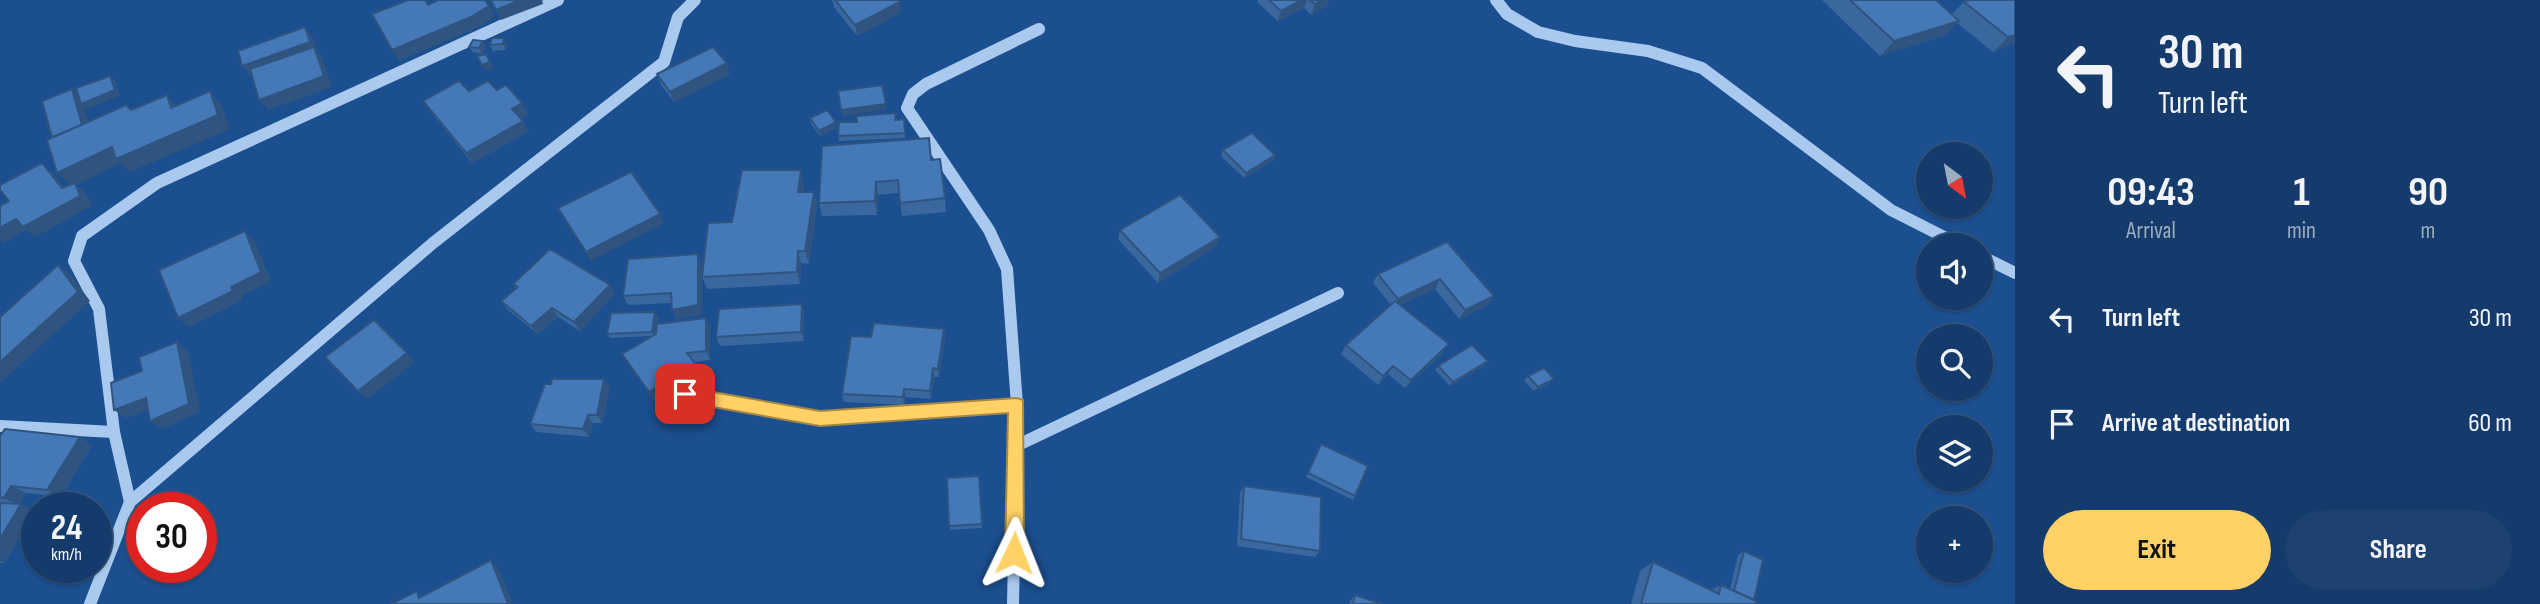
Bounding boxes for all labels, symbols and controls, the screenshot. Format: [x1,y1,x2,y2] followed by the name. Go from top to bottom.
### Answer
[2158,24,2243,83] text: 30 m
[2043,28,2134,119] icon: left
[2158,84,2248,123] text: Turn left
[1916,142,1993,219] north arrow
[1916,142,1993,583] map controls
[2107,167,2195,218] text: 09:43
[2293,167,2310,218] text: 1
[2408,167,2448,218] text: 90
[2126,217,2176,245] text: Arrival
[2287,217,2316,245] text: min
[2421,217,2435,245] text: m
[1916,233,1993,310] button: sound
[2043,300,2081,338] icon: left
[2102,303,2180,334] text: Turn left
[2469,303,2512,334] text: 30 m
[1916,324,1993,401] button: search
[655,364,715,424] pin
[666,375,704,413] icon: arrive
[2043,405,2081,443] icon: arrive
[2102,408,2290,439] text: Arrive at destination
[2468,408,2512,439] text: 60 m
[1916,415,1993,492] button: layers
[126,492,217,583] speed limit sign: 30
[1916,506,1993,583] button: +
[51,507,82,550] text: 24
[2043,510,2271,590] button: Exit
[2285,510,2512,590] button: Share
[977,516,1051,590] position arrow
[51,544,82,565] text: km/h

